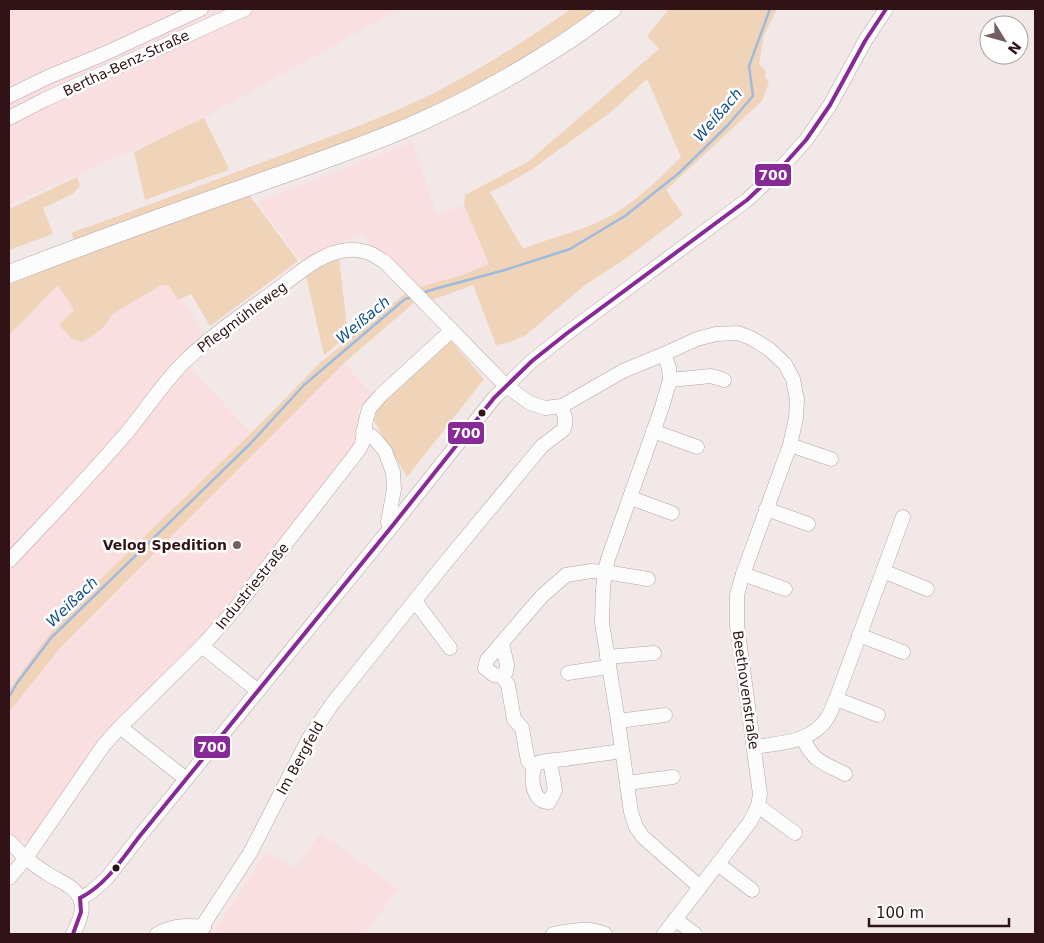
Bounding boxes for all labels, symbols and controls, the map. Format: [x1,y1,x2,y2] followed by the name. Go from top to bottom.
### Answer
[979,15,1029,65] north arrow
[60,27,192,99] street label: Bertha-Benz-Straße
[1004,38,1024,57] text: N
[690,85,746,145] water label: Weißach
[754,163,792,187] line badge: 700
[758,167,788,183] text: 700
[194,278,290,356] street label: Pflegmühleweg
[332,292,394,348] water label: Weißach
[477,408,487,418] unlabelled marker
[447,421,485,445] line badge: 700
[451,425,481,441] text: 700
[103,537,227,553] place label: Velog Spedition
[231,539,243,551] marker: Velog Spedition
[212,540,292,632] street label: Industriestraße
[43,573,101,631] water label: Weißach
[730,629,762,751] street label: Beethovenstraße
[273,719,327,797] street label: Im Bergfeld
[193,735,231,759] line badge: 700
[197,739,227,755] text: 700
[111,863,121,873] unlabelled marker
[869,896,1009,928] scale bar
[876,904,924,922] text: 100 m

